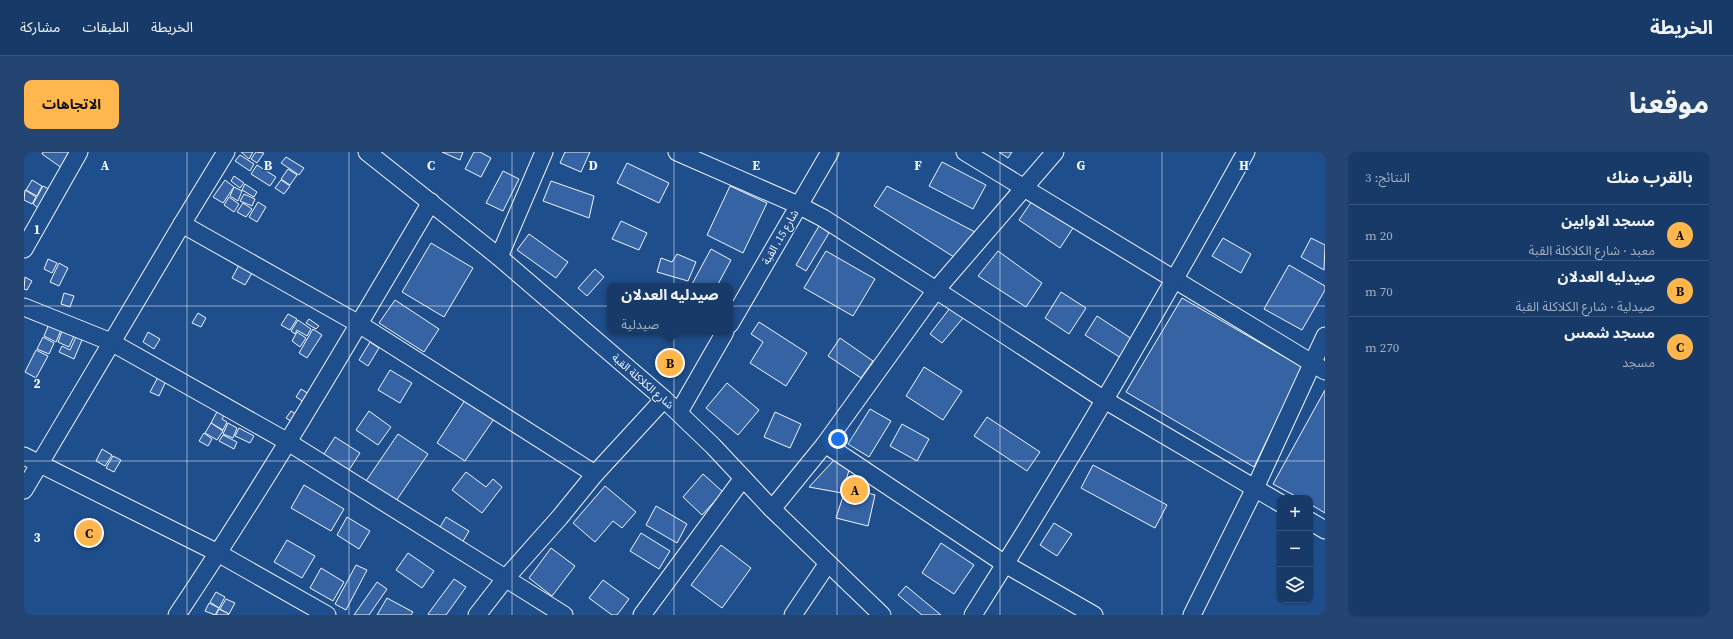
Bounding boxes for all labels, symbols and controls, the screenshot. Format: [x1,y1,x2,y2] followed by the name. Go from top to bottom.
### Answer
[1650,14,1713,40] text: الخريطة
[20,17,60,37] text: مشاركة
[82,17,129,37] text: الطبقات
[151,17,193,37] text: الخريطة
[24,80,119,129] button: الاتجاهات
[1629,84,1709,122] text: موقعنا
[101,157,110,174] text: A
[264,157,273,174] text: B
[427,157,435,174] text: C
[588,157,598,174] text: D
[752,157,760,174] text: E
[914,157,922,174] text: F
[1077,157,1086,174] text: G
[1239,157,1249,174] text: H
[1606,165,1693,189] text: بالقرب منك
[1365,169,1410,186] text: النتائج: 3
[759,207,802,268] street label: شارع 15، القبة
[1561,210,1655,231] text: مسجد الاوابين
[33,221,41,238] text: 1
[1365,227,1393,244] text: 20 m
[1676,227,1684,244] text: A
[1529,242,1655,259] text: معبد · شارع الكلاكلة القبة
[1558,266,1655,287] text: صيدليه العدلان
[607,283,733,335] popup
[1365,283,1393,300] text: 70 m
[1676,283,1684,300] text: B
[621,284,719,305] text: صيدليه العدلان
[1515,298,1655,315] text: صيدلية · شارع الكلاكلة القبة
[621,316,659,333] text: صيدلية
[1564,322,1655,343] text: مسجد شمس
[1365,339,1399,356] text: 270 m
[1676,339,1684,356] text: C
[657,348,683,378] pin: B
[609,350,677,413] street label: شارع الكلاكلة القبة
[1622,354,1655,371] text: مسجد
[33,375,41,392] text: 2
[828,429,848,449] your location
[842,475,868,505] pin: A
[1277,495,1313,603] map controls
[1277,495,1313,531] button: +
[76,518,102,548] pin: C
[33,529,41,546] text: 3
[1277,531,1313,567] button: −
[1277,567,1313,603] button: layers

